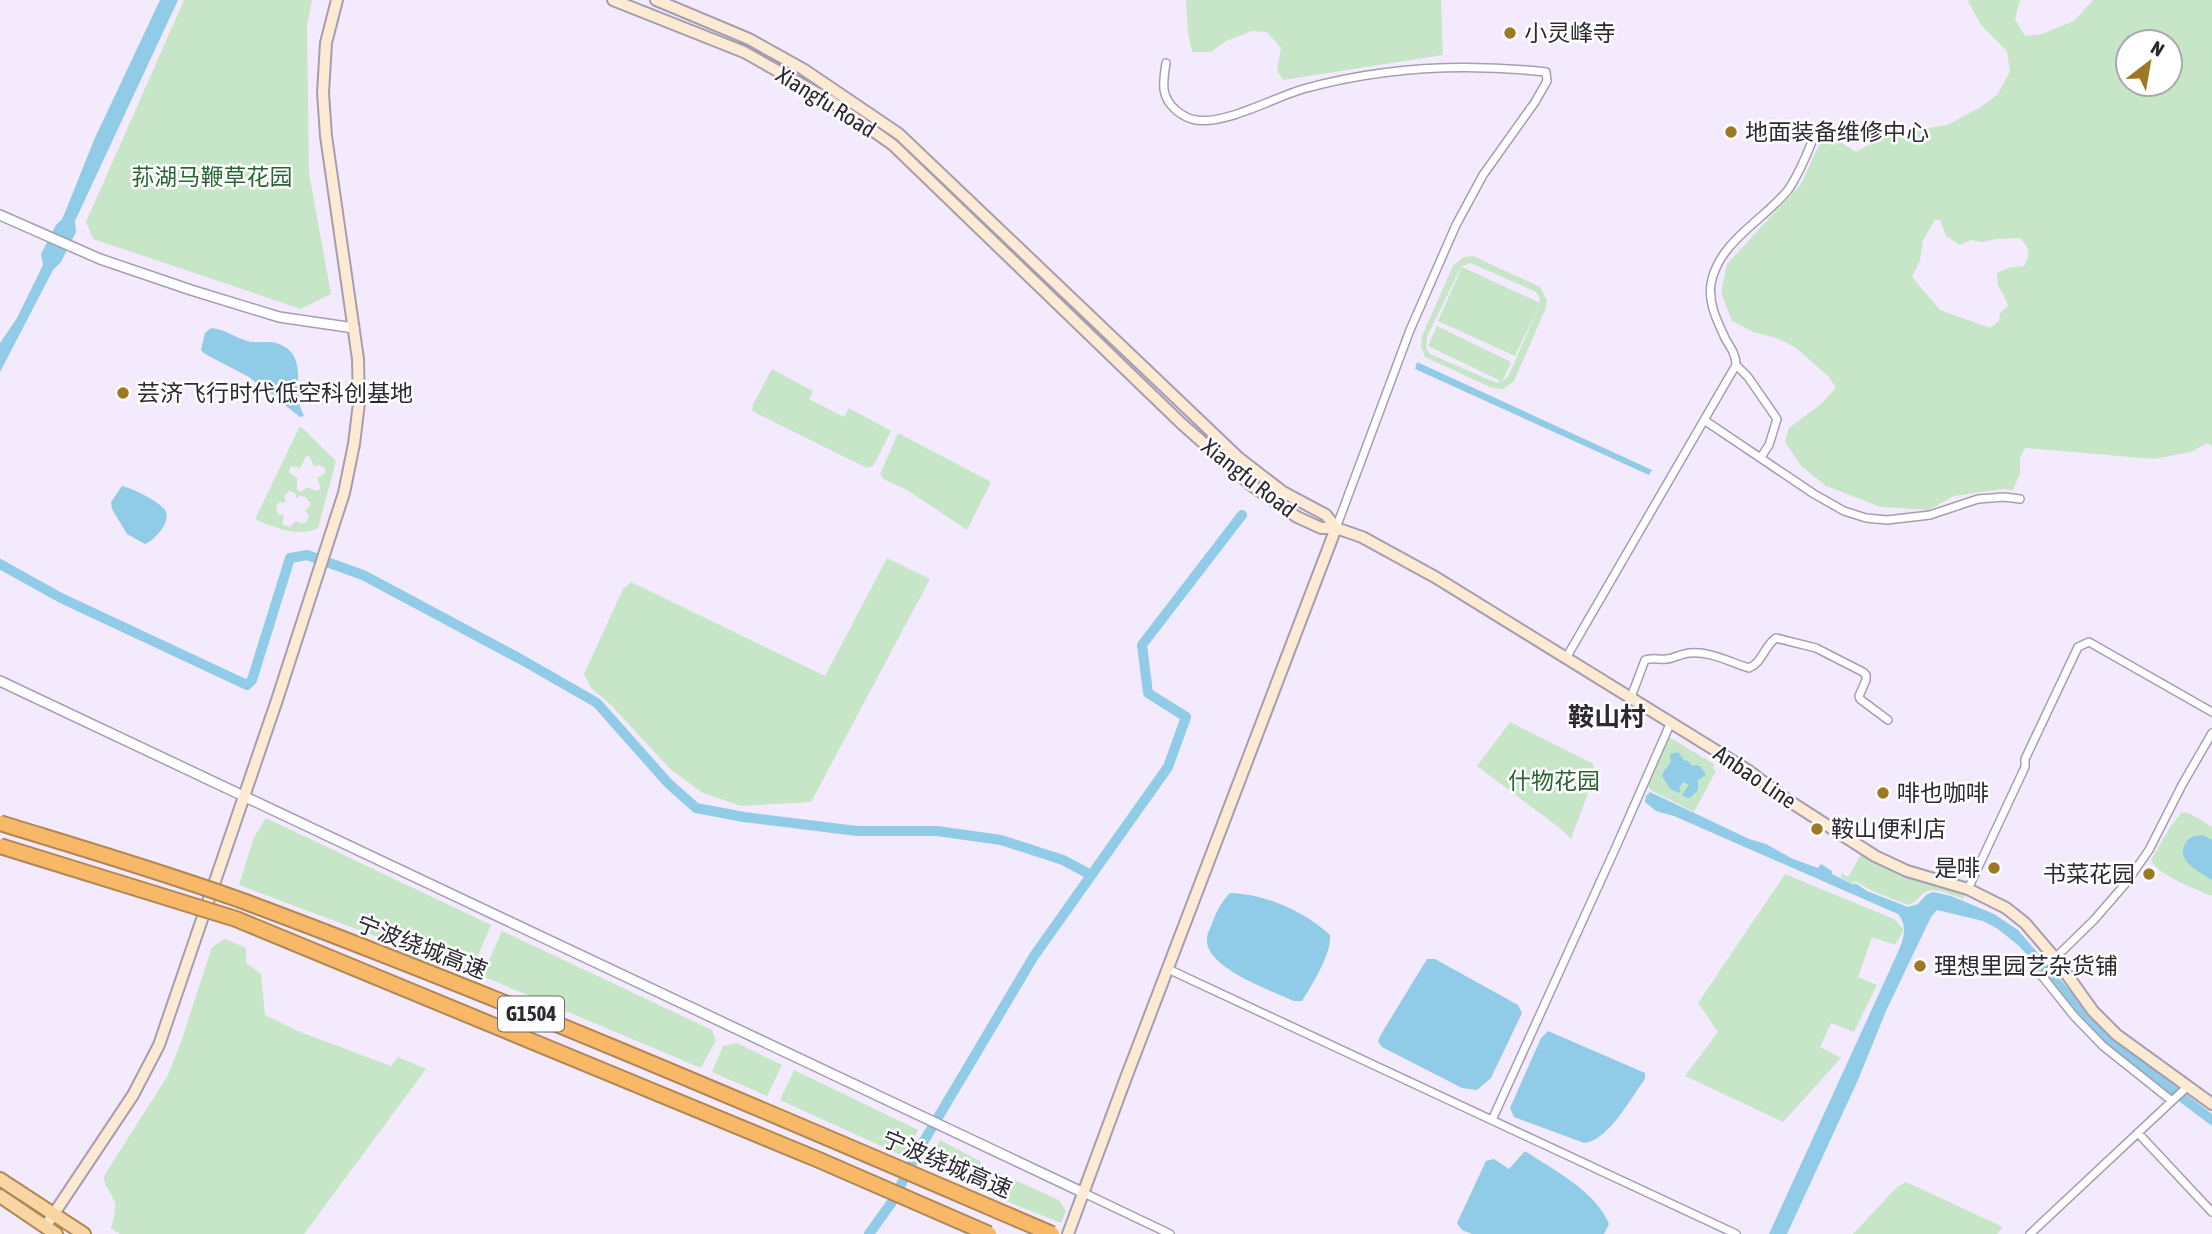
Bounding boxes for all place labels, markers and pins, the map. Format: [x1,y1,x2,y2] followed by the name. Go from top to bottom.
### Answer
[1524,20,1616,46] place label: 小灵峰寺
[1502,25,1518,41] marker: 小灵峰寺
[1745,119,1929,145] place label: 地面装备维修中心
[1723,124,1739,140] marker: 地面装备维修中心
[137,380,413,406] place label: 芸济飞行时代低空科创基地
[115,385,131,401] marker: 芸济飞行时代低空科创基地
[1897,780,1989,806] place label: 啡也咖啡
[1875,785,1891,801] marker: 啡也咖啡
[1831,816,1946,842] place label: 鞍山便利店
[1809,821,1825,837] marker: 鞍山便利店
[1934,855,1980,881] place label: 是啡
[1986,860,2002,876] marker: 是啡
[2043,861,2135,887] place label: 书菜花园
[2141,866,2157,882] marker: 书菜花园
[1934,953,2118,979] place label: 理想里园艺杂货铺
[1912,958,1928,974] marker: 理想里园艺杂货铺

